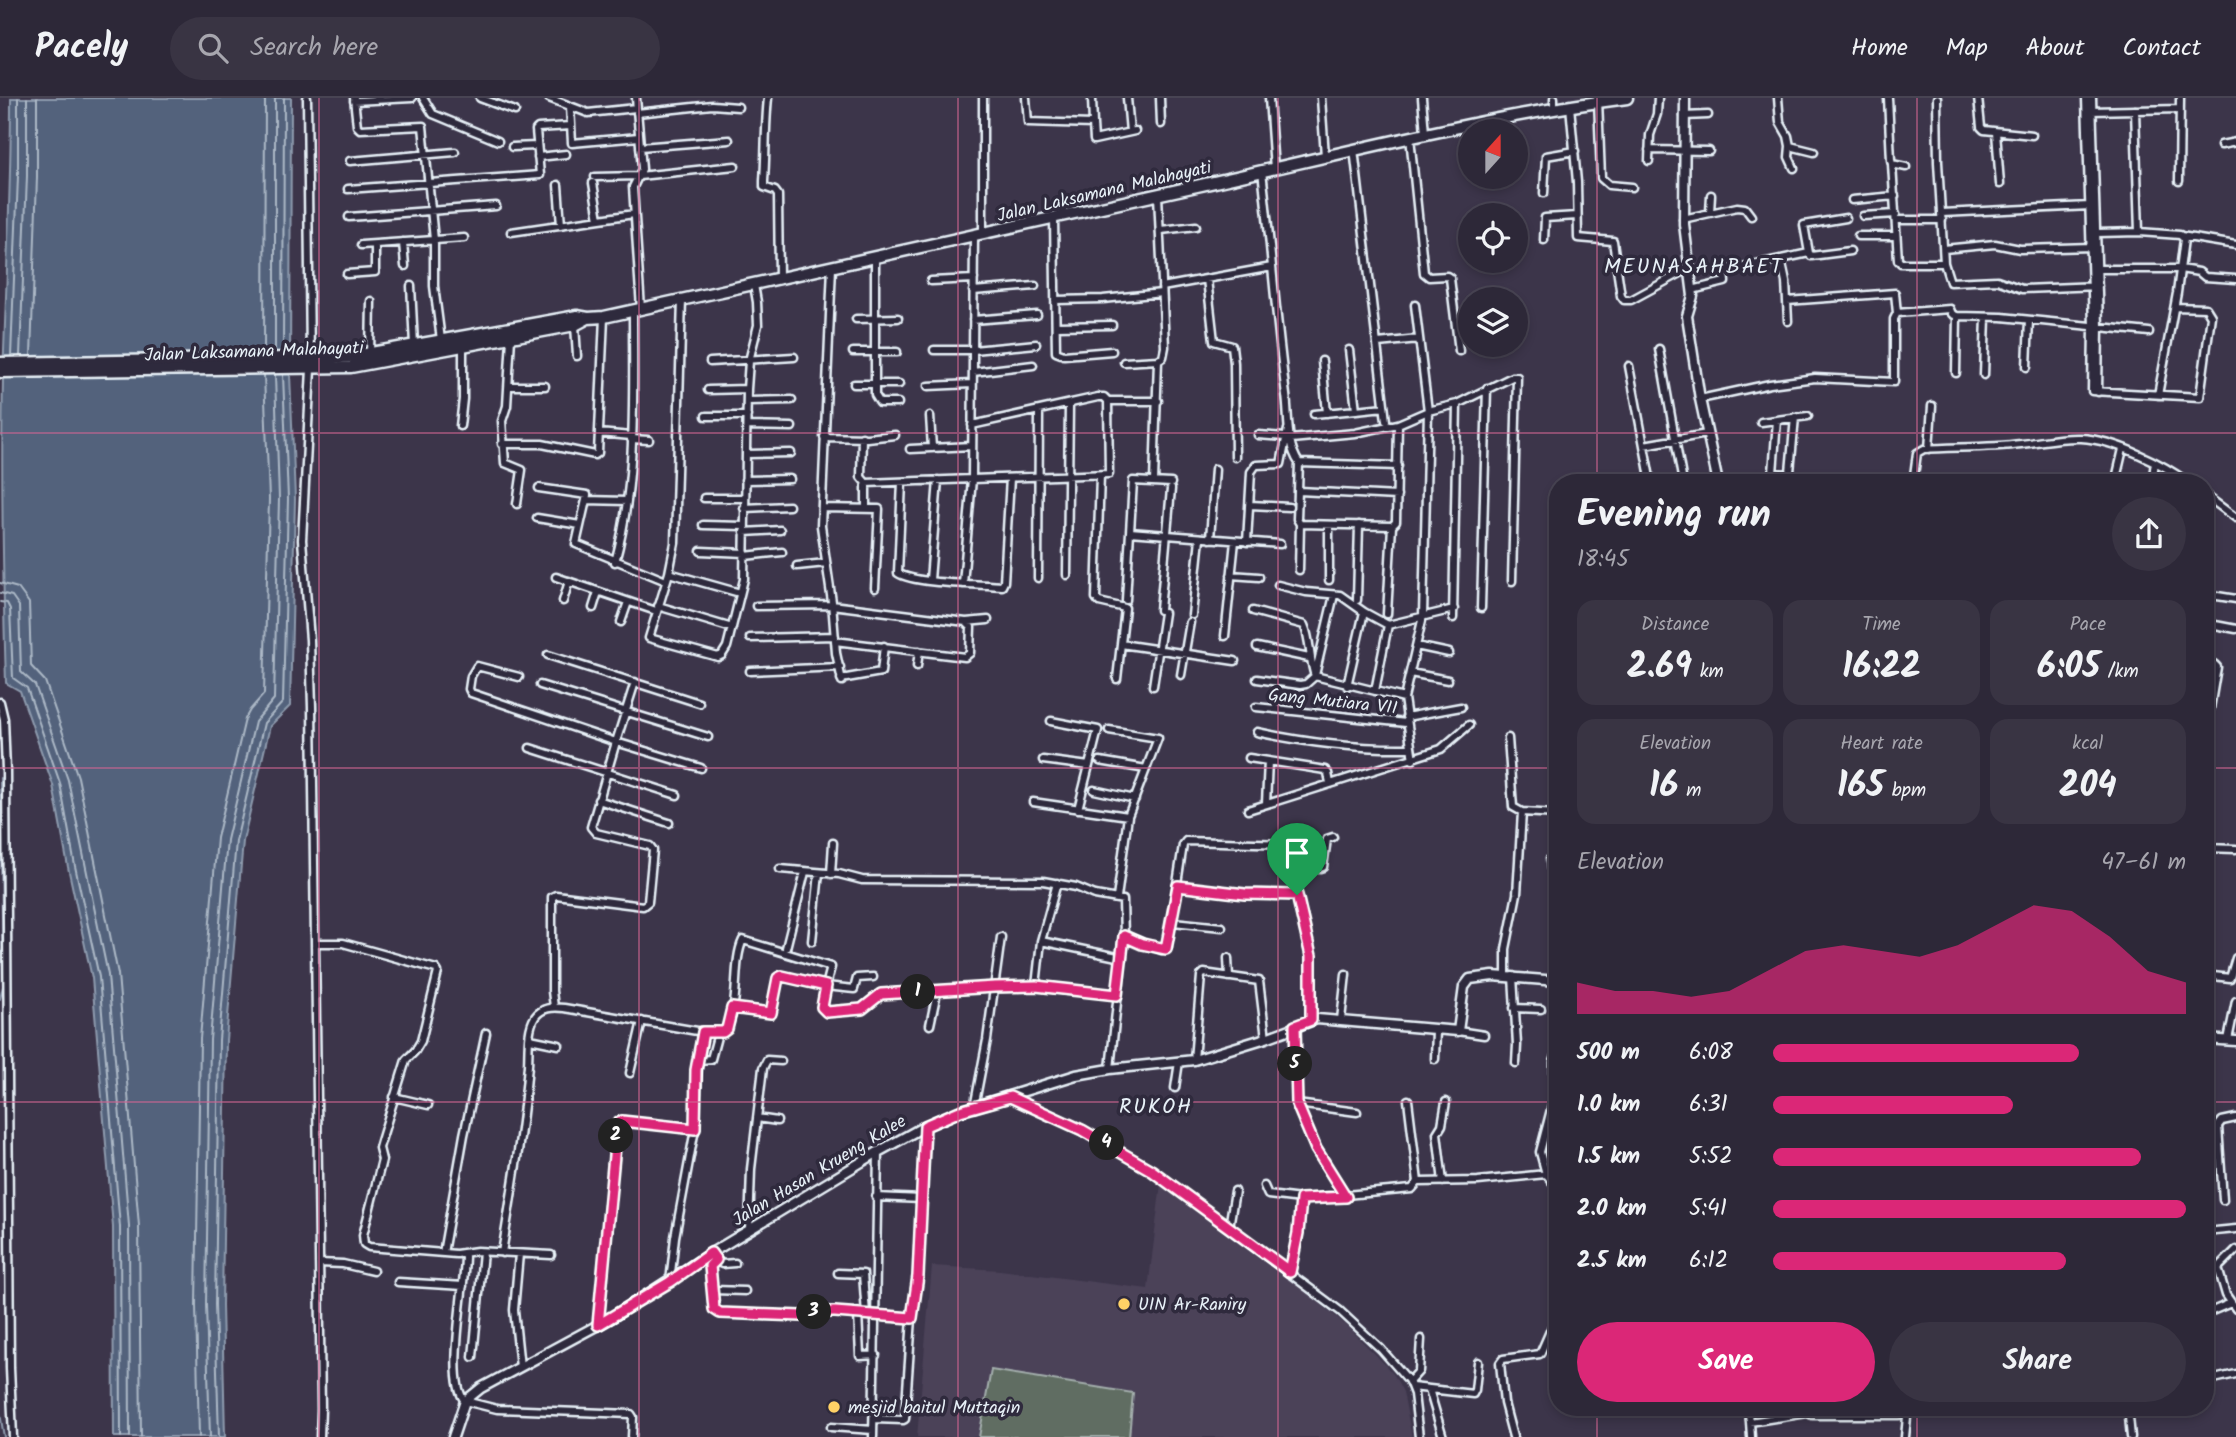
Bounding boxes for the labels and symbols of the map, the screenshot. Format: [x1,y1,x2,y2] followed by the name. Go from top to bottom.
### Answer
[1458,119,1528,189] north arrow
[994,154,1215,231] street label: Jalan Laksamana Malahayati
[1604,251,1784,284] district label: MEUNASAHBAET
[144,334,365,371] street label: Jalan Laksamana Malahayati
[1267,681,1399,724] street label: Gang Mutiara VII
[1267,823,1327,895] pin
[900,974,936,1010] pin: 1
[1278,1046,1312,1082] pin: 5
[1119,1091,1193,1124] district label: RUKOH
[727,1108,912,1235] street label: Jalan Hasan Krueng Kalee
[598,1118,634,1154] pin: 2
[1090,1126,1124,1160] pin: 4
[1138,1291,1247,1320] place label: UIN Ar-Raniry
[796,1294,832,1330] pin: 3
[1116,1296,1132,1312] marker: UIN Ar-Raniry
[848,1394,1020,1423] place label: mesjid baitul Muttaqin
[826,1399,842,1415] marker: mesjid baitul Muttaqin

